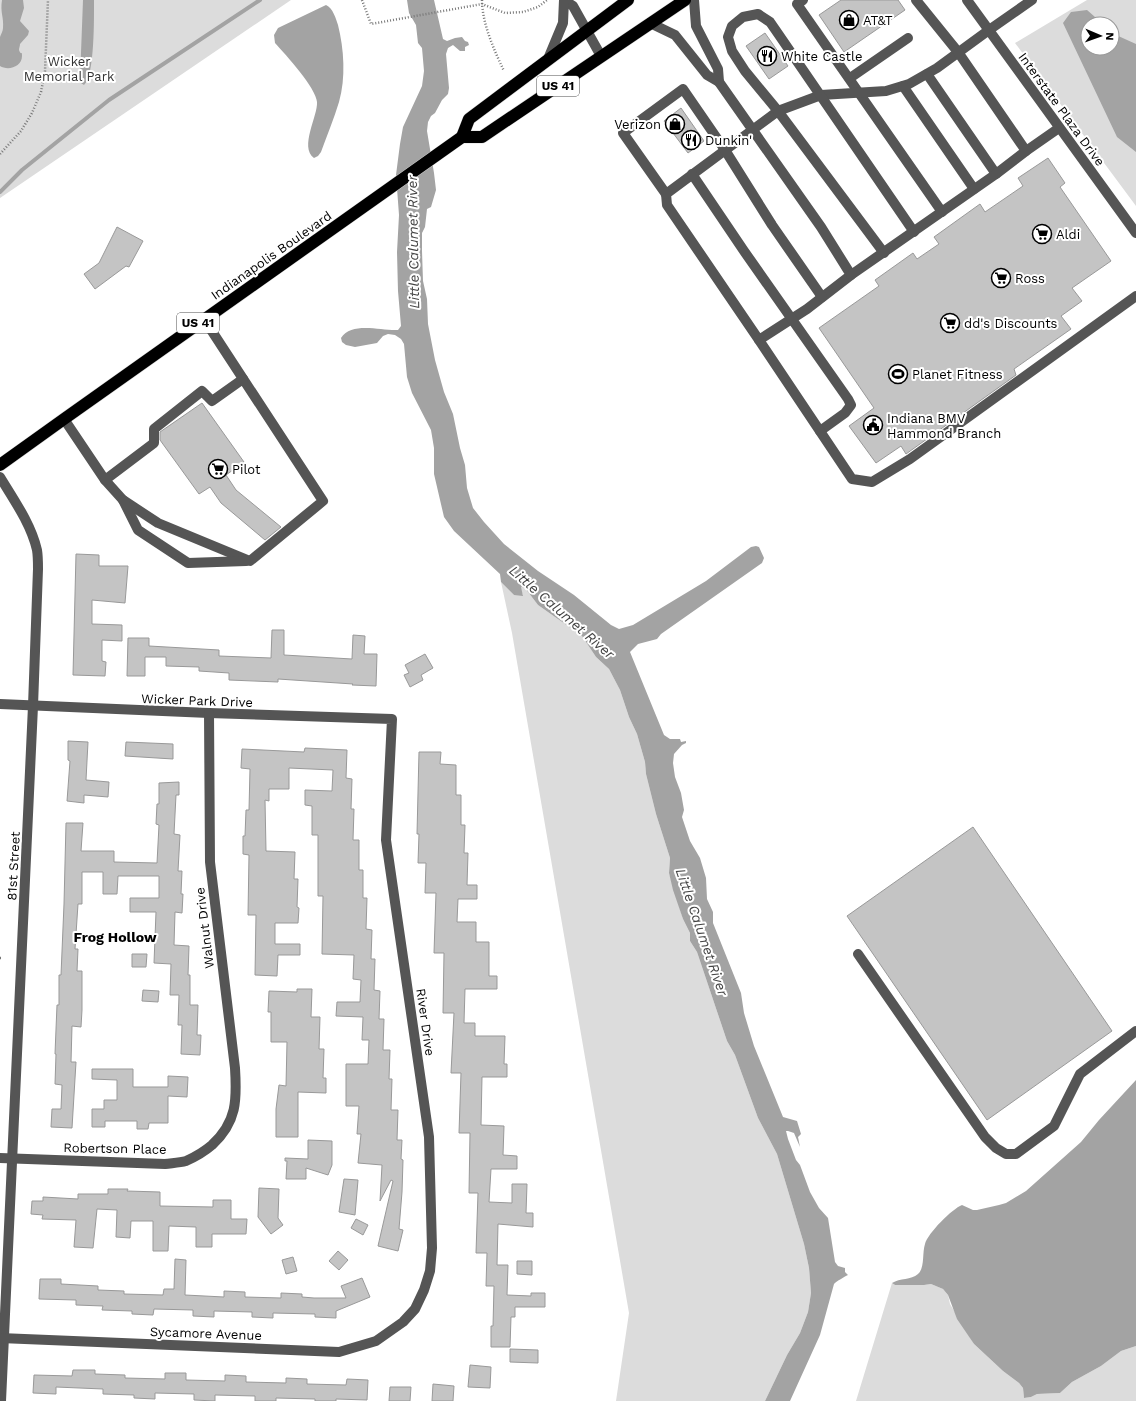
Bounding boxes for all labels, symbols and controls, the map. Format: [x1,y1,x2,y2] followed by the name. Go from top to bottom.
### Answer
[838,9,860,31] shop icon: AT&T
[863,13,893,28] place label: AT&T
[1080,16,1120,56] north arrow
[1103,32,1116,41] text: N
[756,45,778,67] restaurant icon: White Castle
[781,49,862,64] place label: White Castle
[1015,50,1108,169] street label: Interstate Plaza Drive
[24,54,115,84] park label: Wicker Memorial Park
[537,76,579,96] road number: US 41
[664,113,686,135] shop icon: Verizon
[614,117,661,132] place label: Verizon
[680,129,702,151] restaurant icon: Dunkin'
[705,133,752,148] place label: Dunkin'
[404,175,422,309] water label: Little Calumet River
[208,208,334,303] street label: Indianapolis Boulevard
[1031,223,1053,245] supermarket icon: Aldi
[1056,227,1080,242] place label: Aldi
[990,267,1012,289] supermarket icon: Ross
[1015,271,1045,286] place label: Ross
[939,312,961,334] supermarket icon: dd's Discounts
[177,313,219,333] road number: US 41
[964,316,1058,331] place label: dd's Discounts
[887,363,909,385] sports icon: Planet Fitness
[912,367,1003,382] place label: Planet Fitness
[887,411,1001,441] place label: Indiana BMV Hammond Branch
[862,414,884,436] public building icon: Indiana BMV Hammond Branch
[207,458,229,480] supermarket icon: Pilot
[232,462,261,477] place label: Pilot
[506,562,618,662] water label: Little Calumet River
[141,691,253,710] street label: Wicker Park Drive
[4,831,23,901] street label: 81st Street
[673,866,731,998] water label: Little Calumet River
[192,887,217,969] street label: Walnut Drive
[73,929,157,945] district label: Frog Hollow
[413,987,438,1057] street label: River Drive
[63,1140,167,1157] street label: Robertson Place
[150,1324,262,1343] street label: Sycamore Avenue

